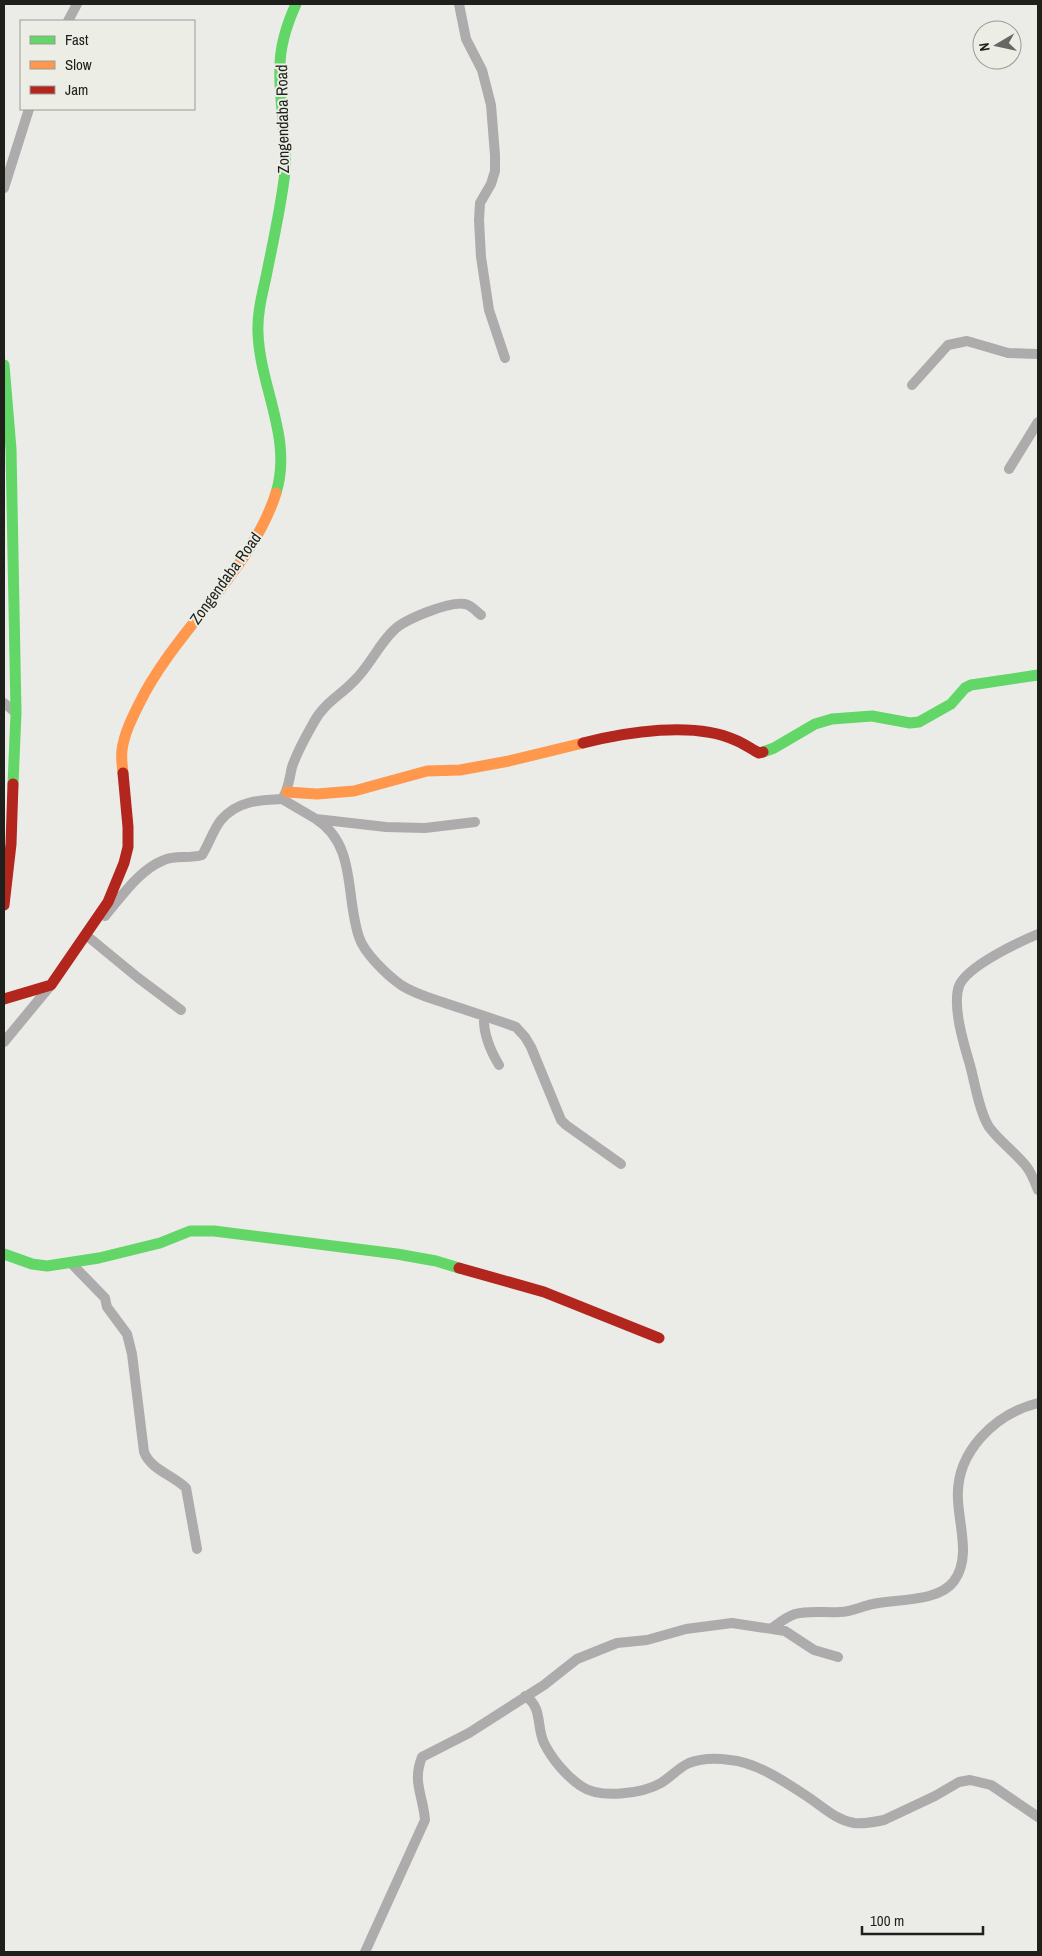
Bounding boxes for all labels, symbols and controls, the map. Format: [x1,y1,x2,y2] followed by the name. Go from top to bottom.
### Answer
[20,20,195,110] legend
[972,20,1022,70] north arrow
[65,29,89,50] text: Fast
[975,42,994,53] text: N
[65,54,92,75] text: Slow
[270,64,294,174] street label: Zongendaba Road
[65,79,88,100] text: Jam
[184,528,266,628] street label: Zongendaba Road
[862,1904,983,1936] scale bar
[870,1910,904,1931] text: 100 m

